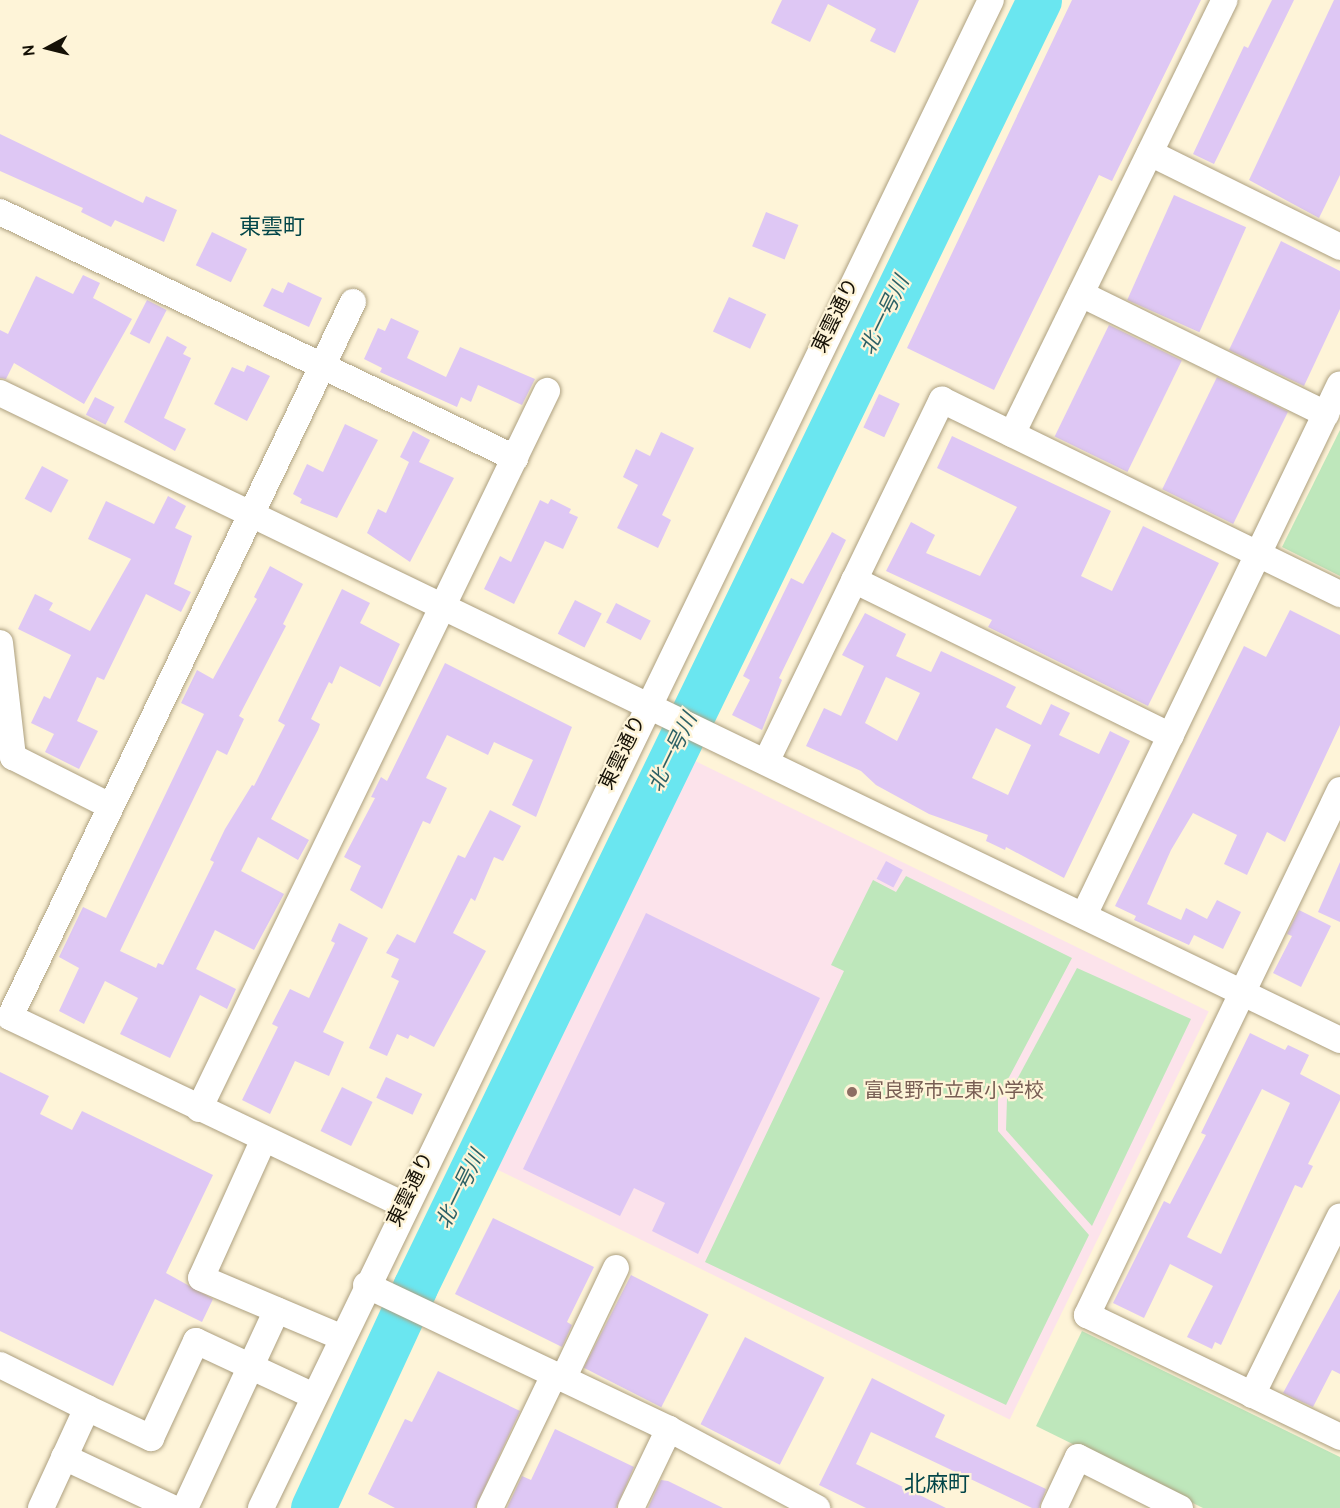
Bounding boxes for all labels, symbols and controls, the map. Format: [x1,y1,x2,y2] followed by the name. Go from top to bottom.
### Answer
[18,18,78,78] north arrow
[20,43,41,57] text: N
[239,216,305,242] district label: 東雲町
[856,273,916,359] water label: 北一号川
[809,275,865,357] street label: 東雲通り
[644,710,704,796] water label: 北一号川
[596,712,652,794] street label: 東雲通り
[864,1080,1044,1104] place label: 富良野市立東小学校
[845,1085,859,1099] marker: 富良野市立東小学校
[432,1147,492,1233] water label: 北一号川
[384,1149,440,1231] street label: 東雲通り
[904,1473,970,1499] district label: 北麻町

